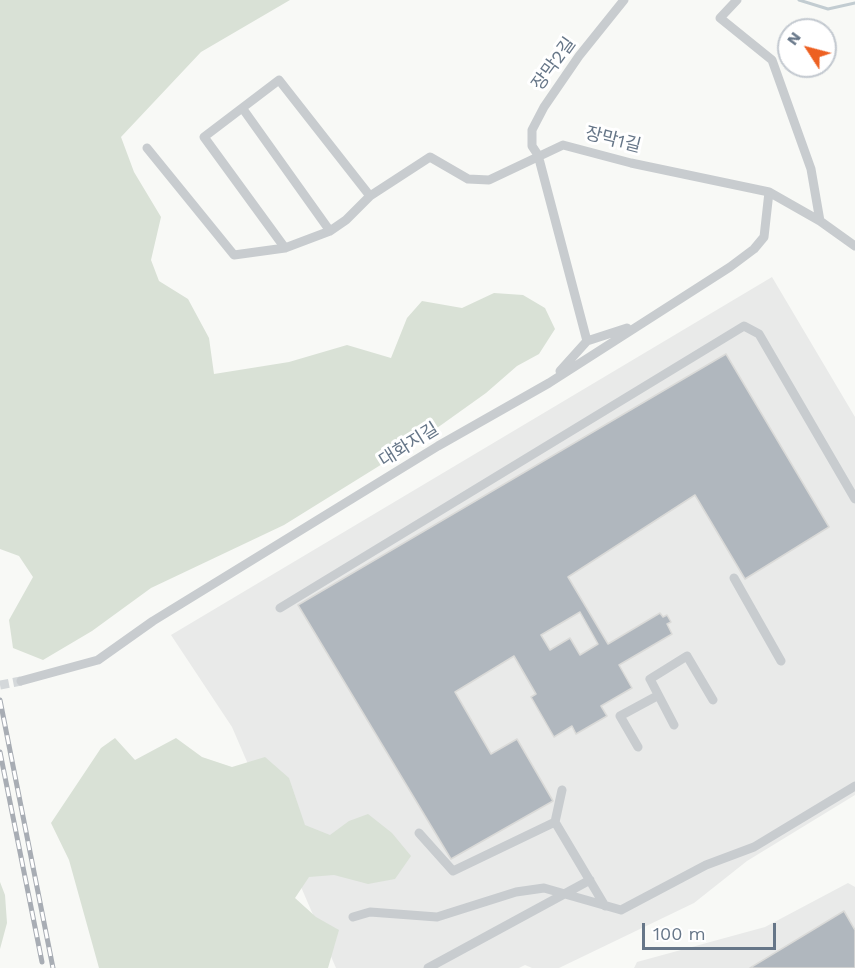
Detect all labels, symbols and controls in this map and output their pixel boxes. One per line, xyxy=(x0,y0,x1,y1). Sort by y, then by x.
north arrow xyxy=(777,18,837,78)
text: N xyxy=(782,28,805,49)
street label: 장막2길 xyxy=(528,33,580,95)
street label: 장막1길 xyxy=(583,123,643,157)
street label: 대화지길 xyxy=(375,418,443,472)
scale bar xyxy=(645,911,778,949)
text: 100 m xyxy=(653,923,706,944)

